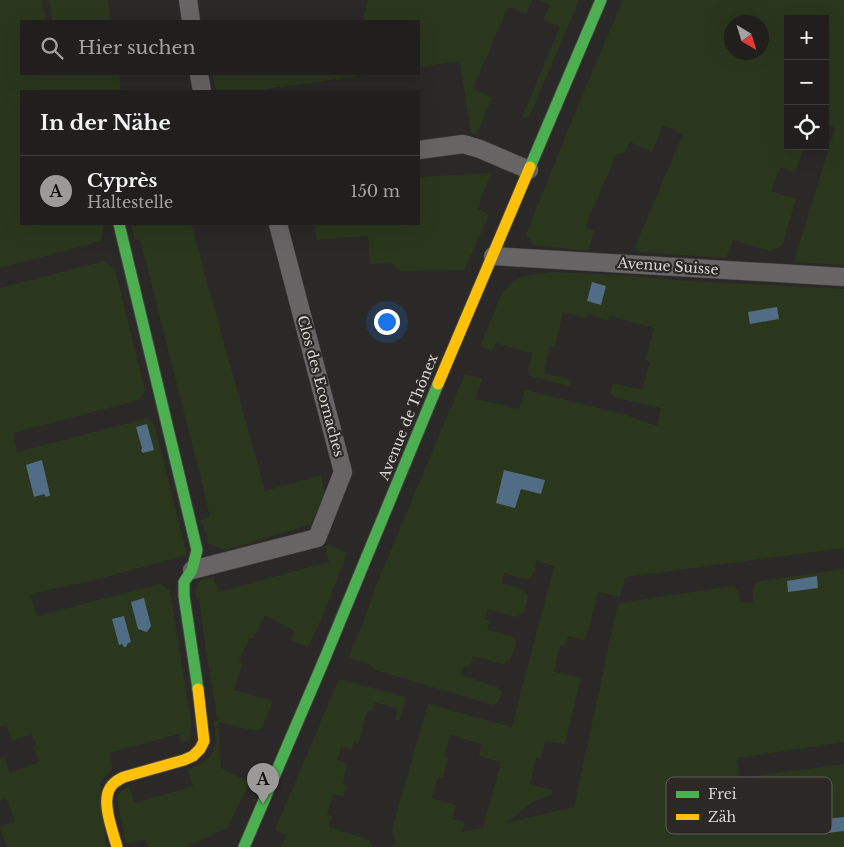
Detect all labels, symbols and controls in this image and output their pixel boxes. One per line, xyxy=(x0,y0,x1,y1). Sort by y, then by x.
north arrow xyxy=(724,15,769,60)
map controls xyxy=(784,15,829,150)
button: + xyxy=(784,15,829,60)
search box xyxy=(20,20,420,75)
icon: search xyxy=(38,34,66,62)
text: Hier suchen xyxy=(78,36,196,59)
button: − xyxy=(784,60,829,105)
button: locate xyxy=(784,105,829,150)
text: In der Nähe xyxy=(40,110,171,136)
text: Cyprès xyxy=(87,169,157,192)
text: A xyxy=(50,181,62,201)
text: 150 m xyxy=(351,181,400,201)
text: Haltestelle xyxy=(87,192,173,212)
street label: Avenue Suisse xyxy=(616,253,719,279)
your location xyxy=(374,309,400,335)
street label: Clos des Ecornaches xyxy=(293,313,349,459)
street label: Avenue de Thônex xyxy=(374,351,442,484)
pin: A xyxy=(247,763,279,804)
legend xyxy=(666,777,832,834)
text: Frei xyxy=(708,785,737,803)
text: Zäh xyxy=(708,808,737,826)

